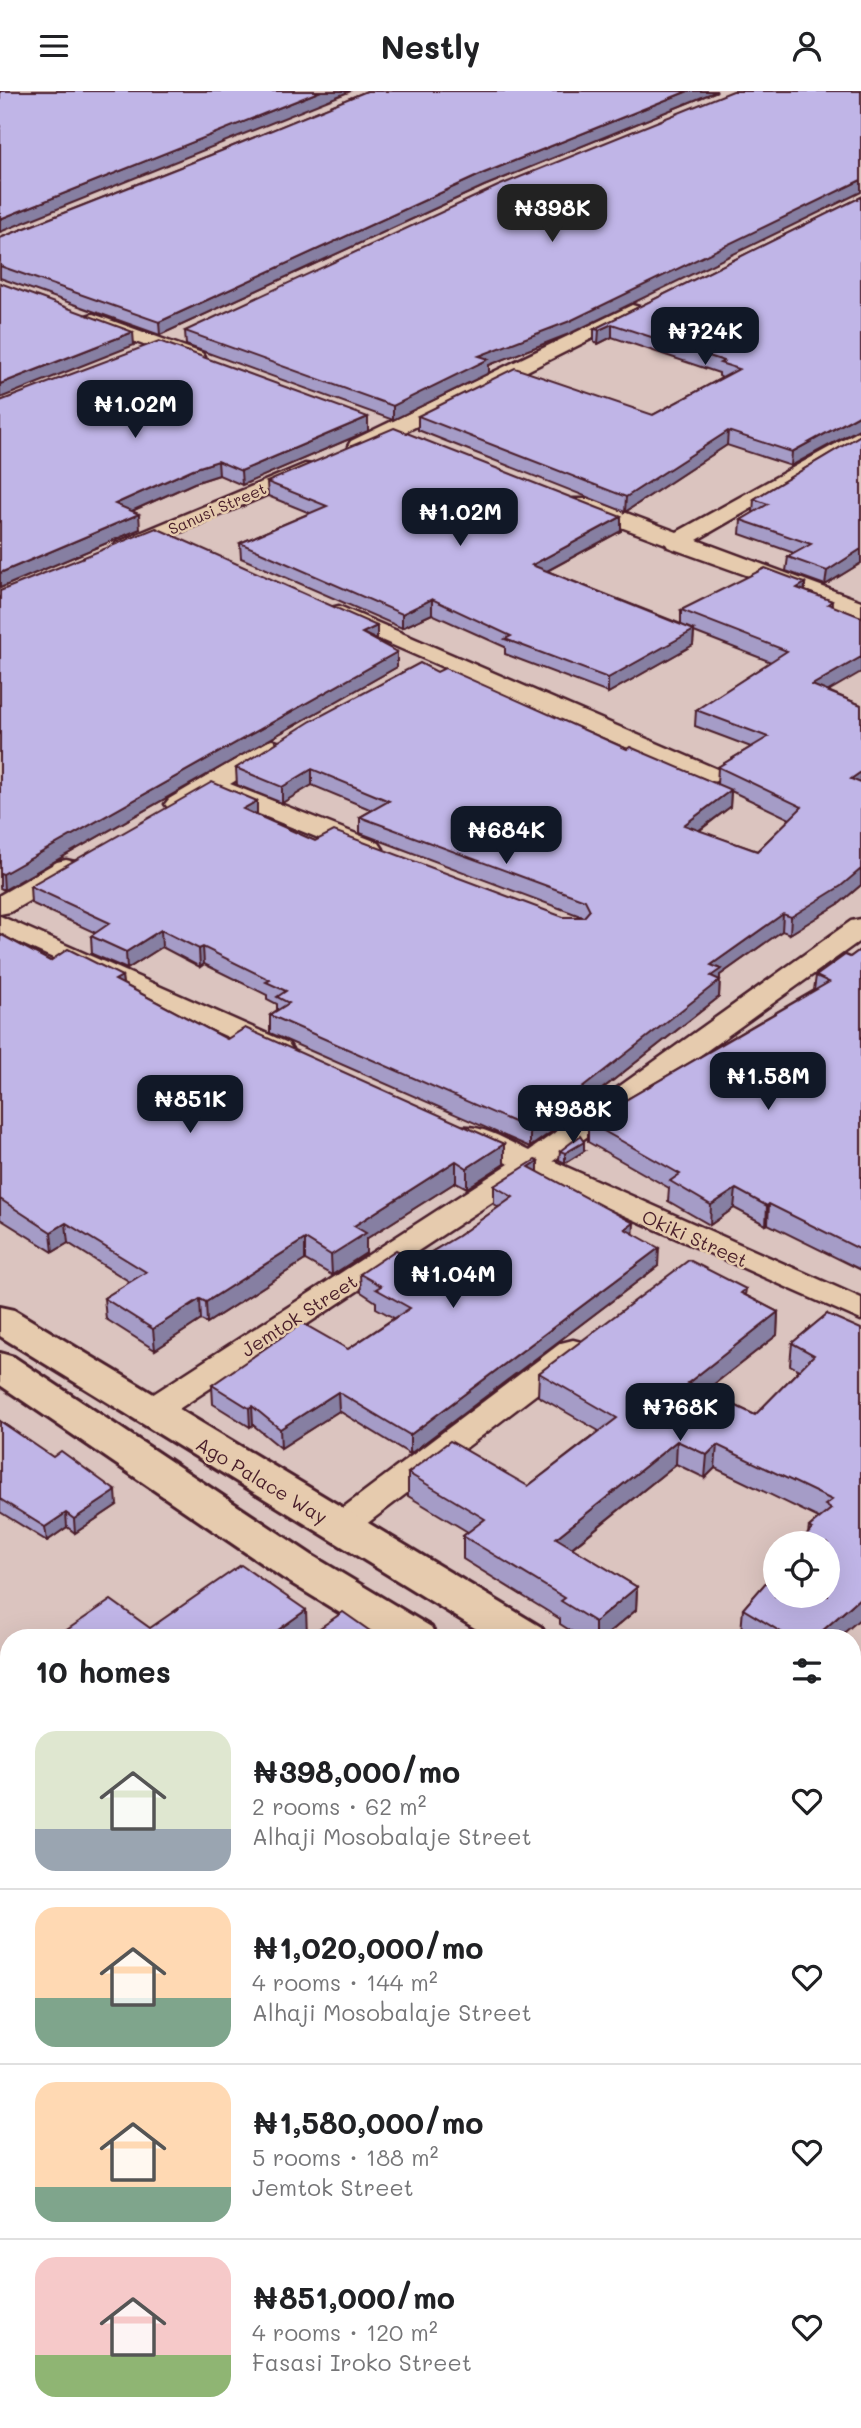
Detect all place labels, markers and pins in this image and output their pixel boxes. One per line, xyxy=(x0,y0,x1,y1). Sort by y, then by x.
pin: ₦398K xyxy=(503,185,601,244)
pin: ₦724K xyxy=(656,307,754,367)
pin: ₦1.02M xyxy=(78,381,192,440)
pin: ₦1.02M xyxy=(403,489,517,548)
pin: ₦684K xyxy=(457,807,555,866)
pin: ₦1.58M xyxy=(711,1053,825,1112)
pin: ₦851K xyxy=(141,1075,239,1135)
pin: ₦988K xyxy=(524,1086,622,1145)
pin: ₦1.04M xyxy=(396,1251,510,1310)
pin: ₦768K xyxy=(631,1383,729,1443)

